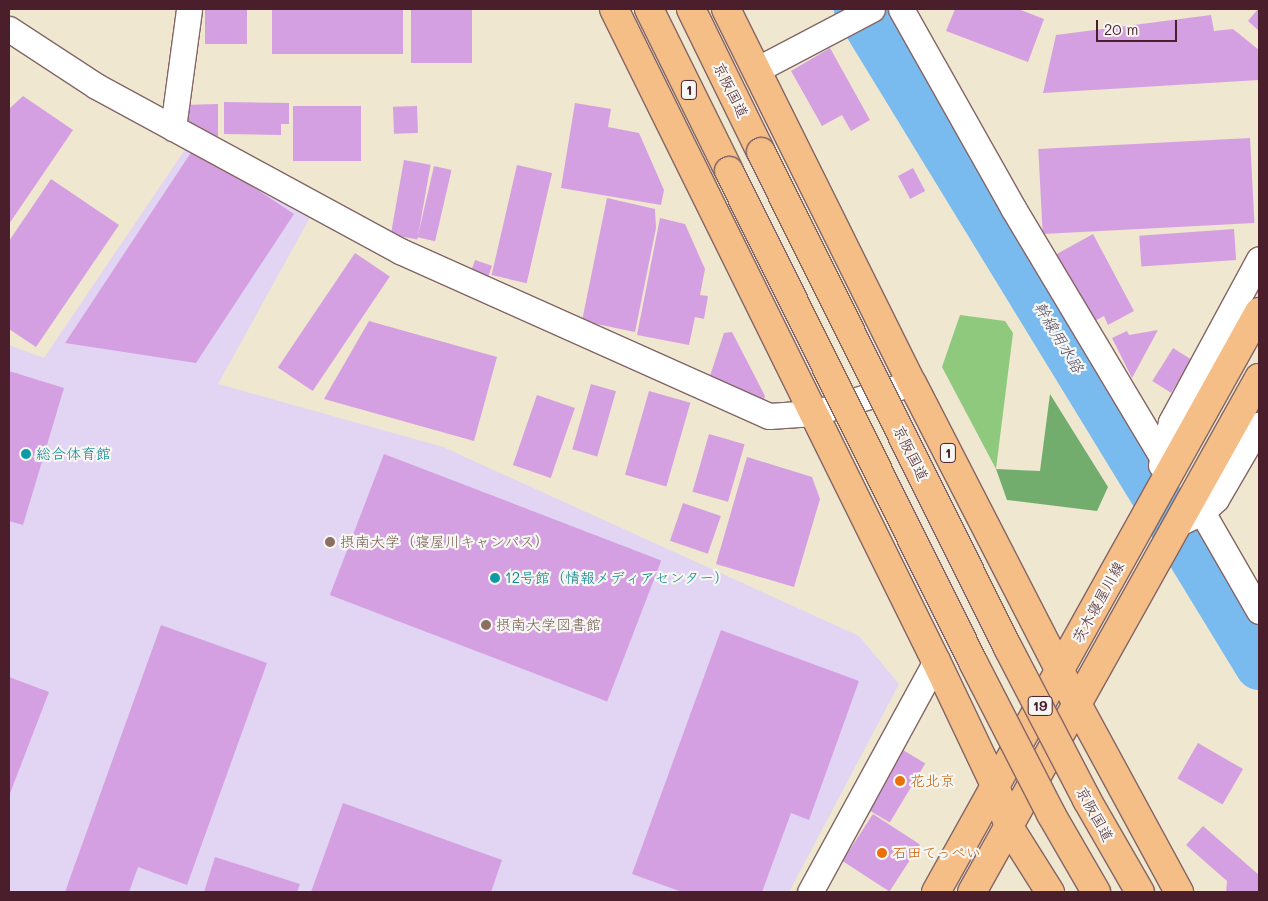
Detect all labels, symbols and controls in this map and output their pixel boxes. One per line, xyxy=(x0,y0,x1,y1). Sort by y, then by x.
scale bar xyxy=(1098,10,1179,42)
text: 20 m xyxy=(1104,19,1138,39)
street label: 京阪国道 xyxy=(710,59,752,121)
road number: 1 xyxy=(680,78,698,102)
water label: 幹線用水路 xyxy=(1030,298,1088,376)
street label: 京阪国道 xyxy=(890,422,932,484)
road number: 1 xyxy=(939,442,957,464)
place label: 総合体育館 xyxy=(36,445,111,463)
marker: 総合体育館 xyxy=(20,448,32,460)
place label: 摂南大学（寝屋川キャンパス） xyxy=(340,533,550,551)
marker: 摂南大学（寝屋川キャンパス） xyxy=(324,536,336,548)
street label: 茨木寝屋川線 xyxy=(1068,558,1128,646)
place label: 12号館（情報メディアセンター） xyxy=(505,569,730,587)
marker: 12号館（情報メディアセンター） xyxy=(489,572,501,584)
place label: 摂南大学図書館 xyxy=(496,616,601,634)
marker: 摂南大学図書館 xyxy=(480,619,492,631)
road number: 19 xyxy=(1028,694,1052,718)
place label: 花北京 xyxy=(910,772,955,790)
marker: 花北京 xyxy=(894,775,906,787)
street label: 京阪国道 xyxy=(1073,783,1117,845)
place label: 石田てっぺい xyxy=(892,844,982,862)
marker: 石田てっぺい xyxy=(876,847,888,859)

